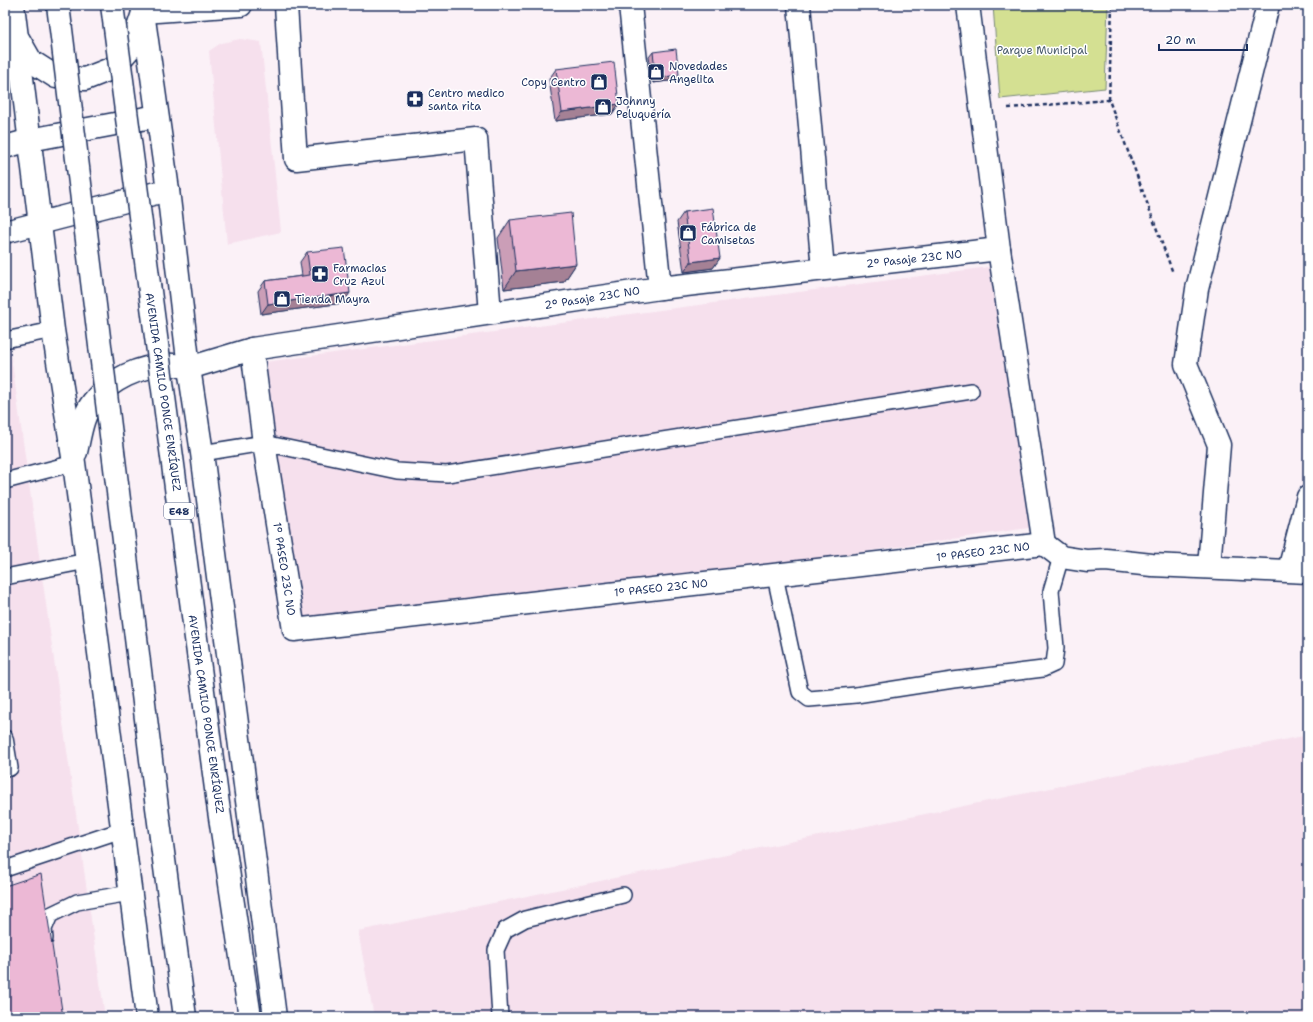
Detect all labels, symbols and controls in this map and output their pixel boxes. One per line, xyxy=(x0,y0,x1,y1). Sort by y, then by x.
scale bar xyxy=(1159,26,1247,52)
text: 20 m xyxy=(1165,32,1196,48)
park label: Parque Municipal xyxy=(997,43,1088,58)
place label: Novedades Angelita xyxy=(669,59,728,87)
shop icon: Novedades Angelita xyxy=(646,62,666,82)
shop icon: Copy Centro xyxy=(589,72,609,92)
place label: Copy Centro xyxy=(521,75,586,90)
place label: Centro medico santa rita xyxy=(428,86,505,114)
pharmacy icon: Centro medico santa rita xyxy=(405,89,425,109)
place label: Johnny Peluquería xyxy=(616,94,671,122)
shop icon: Johnny Peluquería xyxy=(593,97,613,117)
place label: Fábrica de Camisetas xyxy=(701,220,757,248)
shop icon: Fábrica de Camisetas xyxy=(678,223,698,243)
street label: 2º Pasaje 23C NO xyxy=(865,246,963,272)
place label: Farmacias Cruz Azul xyxy=(333,261,387,289)
pharmacy icon: Farmacias Cruz Azul xyxy=(310,264,330,284)
street label: 2º Pasaje 23C NO xyxy=(543,283,641,313)
shop icon: Tienda Mayra xyxy=(272,289,292,309)
street label: AVENIDA CAMILO PONCE ENRÍQUEZ xyxy=(142,292,185,493)
place label: Tienda Mayra xyxy=(295,292,370,307)
road number: E48 xyxy=(164,503,194,519)
street label: 1° PASEO 23C NO xyxy=(269,521,299,617)
street label: 1° PASEO 23C NO xyxy=(935,539,1031,565)
street label: 1° PASEO 23C NO xyxy=(613,576,709,600)
street label: AVENIDA CAMILO PONCE ENRÍQUEZ xyxy=(185,614,228,815)

